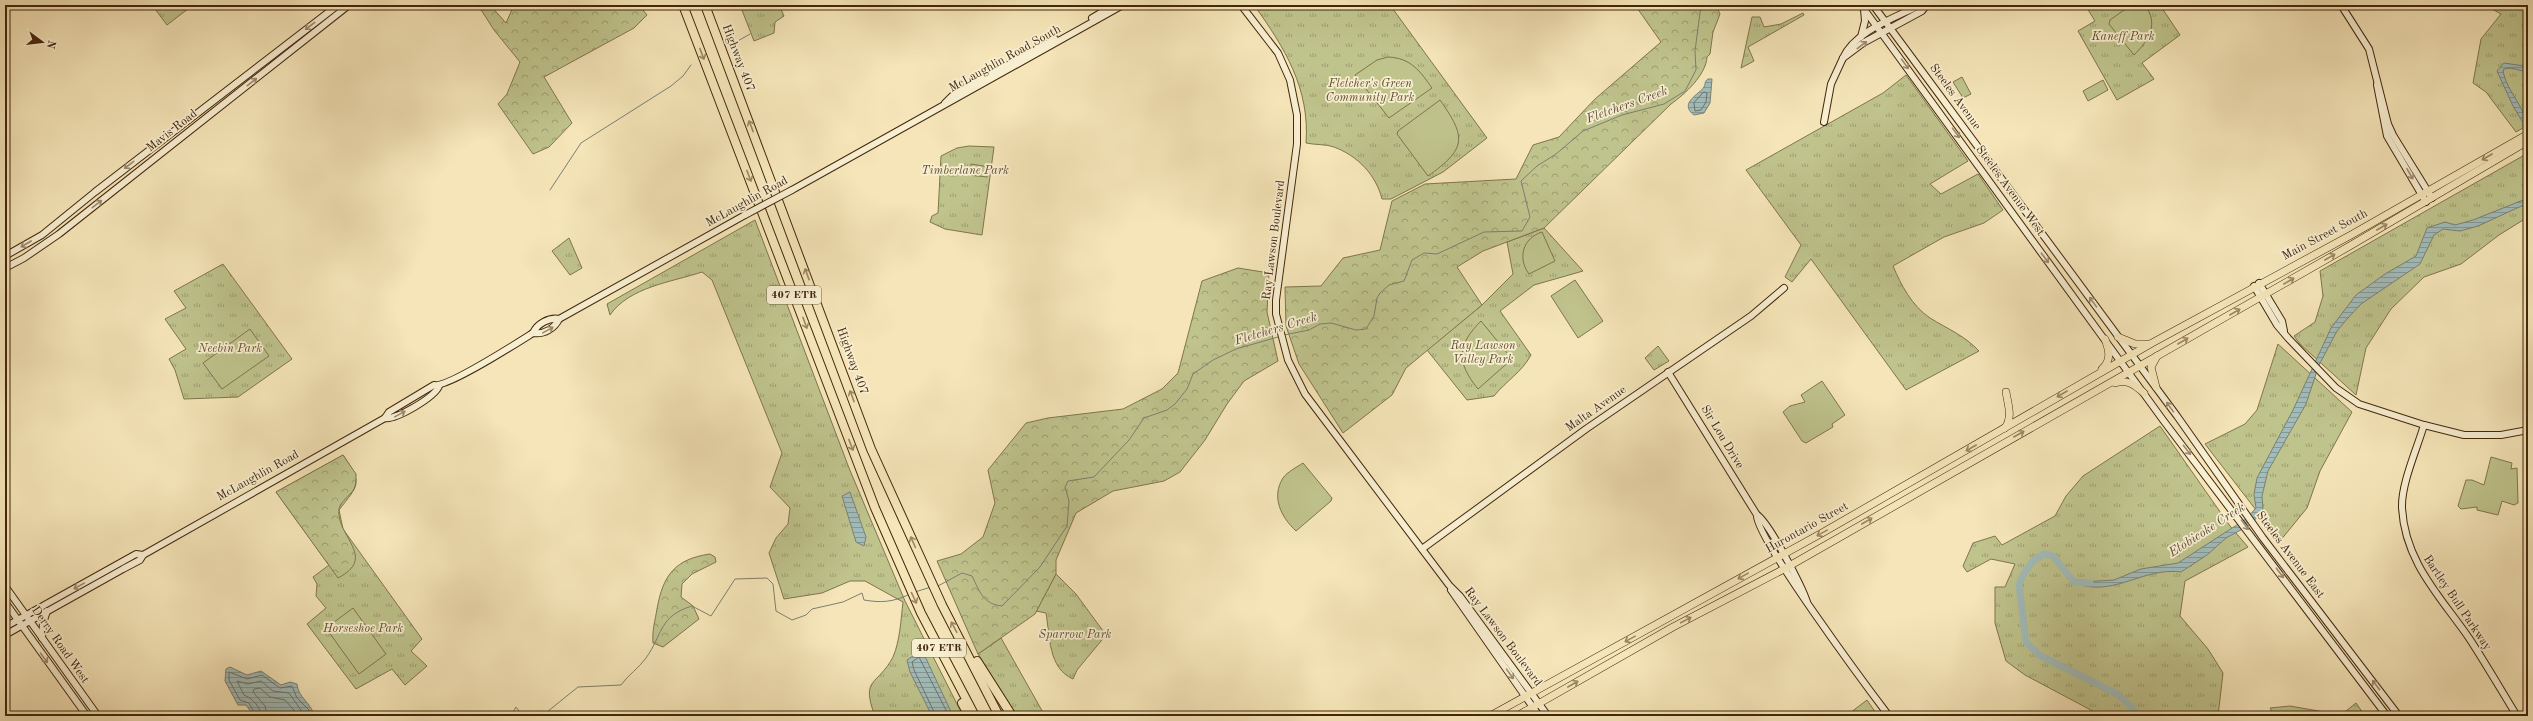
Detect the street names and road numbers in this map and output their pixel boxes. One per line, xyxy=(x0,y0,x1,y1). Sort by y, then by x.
street label: Highway 407 xyxy=(720,23,756,93)
street label: McLaughlin Road South xyxy=(947,23,1063,95)
street label: Steeles Avenue xyxy=(1927,62,1983,133)
street label: Mavis Road xyxy=(144,108,200,154)
street label: Steeles Avenue West xyxy=(1973,144,2047,238)
street label: McLaughlin Road xyxy=(704,175,790,229)
street label: Ray Lawson Boulevard xyxy=(1261,179,1287,301)
street label: Main Street South xyxy=(2280,207,2370,263)
road number: 407 ETR xyxy=(767,286,821,304)
street label: Highway 407 xyxy=(834,326,870,396)
street label: Malta Avenue xyxy=(1564,383,1629,434)
street label: Sir Lou Drive xyxy=(1698,403,1746,471)
street label: McLaughlin Road xyxy=(215,449,301,503)
street label: Hurontario Street xyxy=(1764,500,1850,556)
street label: Steeles Avenue East xyxy=(2254,509,2326,601)
street label: Bartley Bull Parkway xyxy=(2421,553,2494,653)
street label: Ray Lawson Boulevard xyxy=(1462,585,1544,689)
street label: Derry Road West xyxy=(29,604,91,686)
road number: 407 ETR xyxy=(912,639,966,657)

